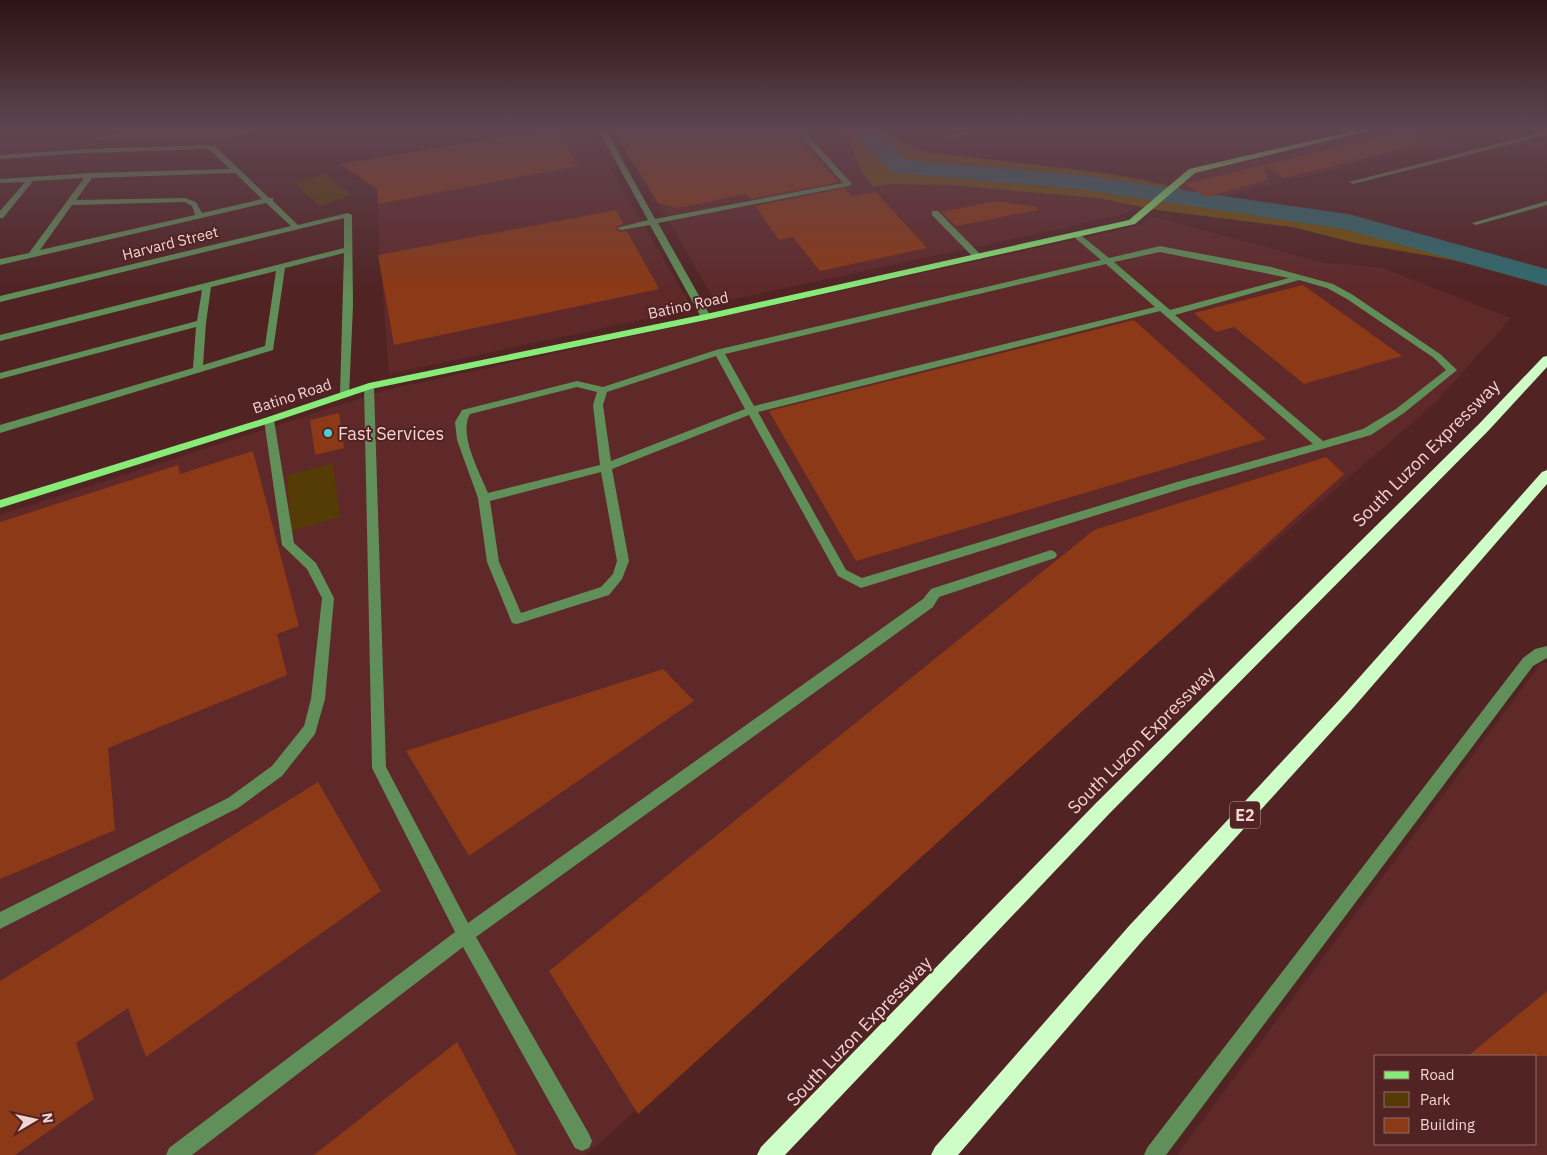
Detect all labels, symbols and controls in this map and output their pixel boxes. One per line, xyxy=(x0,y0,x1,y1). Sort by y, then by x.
street label: Harvard Street xyxy=(120,222,220,264)
street label: Batino Road xyxy=(646,287,730,323)
street label: Batino Road xyxy=(250,374,334,418)
street label: South Luzon Expressway xyxy=(1347,374,1505,532)
place label: Fast Services xyxy=(338,422,444,445)
marker: Fast Services xyxy=(322,427,334,439)
street label: South Luzon Expressway xyxy=(1062,661,1220,819)
road number: E2 xyxy=(1230,802,1260,828)
street label: South Luzon Expressway xyxy=(782,951,936,1111)
legend xyxy=(1374,1055,1537,1145)
text: Road xyxy=(1420,1065,1455,1084)
text: Park xyxy=(1420,1090,1450,1109)
north arrow xyxy=(10,1095,60,1145)
text: N xyxy=(38,1112,58,1124)
text: Building xyxy=(1420,1115,1475,1134)

